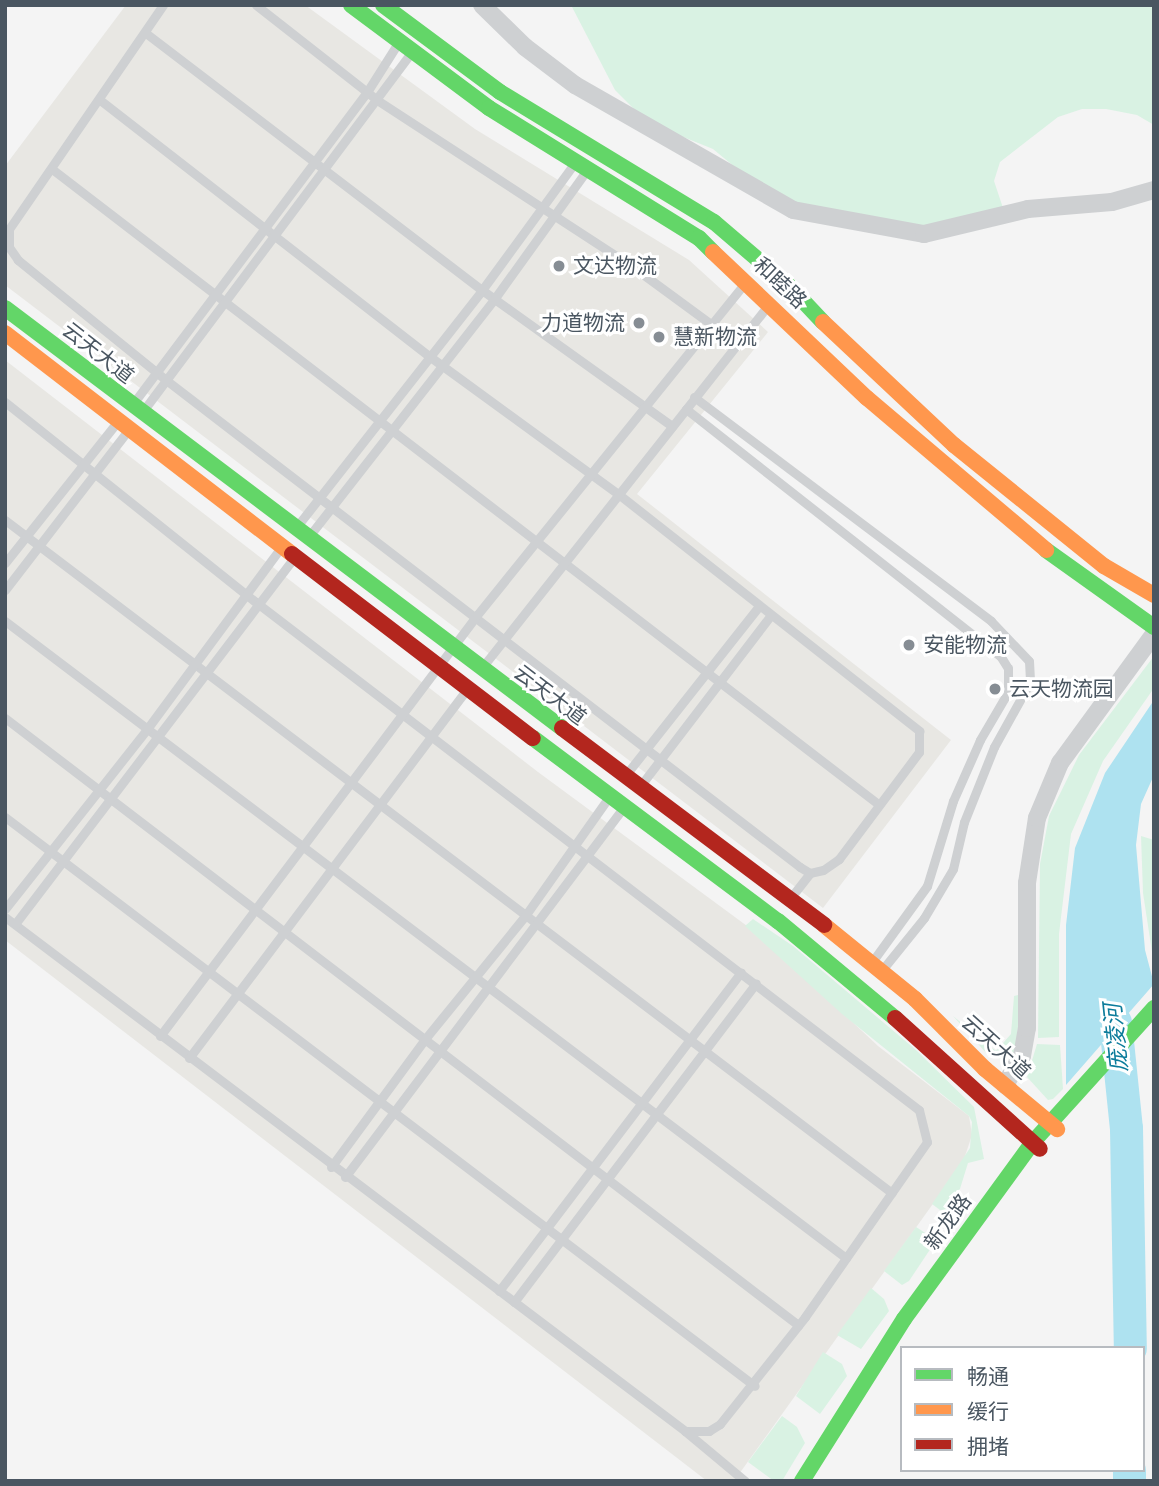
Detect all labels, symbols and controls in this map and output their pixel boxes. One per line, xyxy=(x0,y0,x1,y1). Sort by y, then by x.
street label: 和睦路 xyxy=(748,252,812,314)
place label: 文达物流 xyxy=(573,253,657,279)
marker: 文达物流 xyxy=(551,258,567,274)
place label: 力道物流 xyxy=(541,310,625,336)
marker: 力道物流 xyxy=(631,315,647,331)
street label: 云天大道 xyxy=(57,317,139,389)
place label: 慧新物流 xyxy=(673,324,757,350)
marker: 慧新物流 xyxy=(651,329,667,345)
place label: 安能物流 xyxy=(923,632,1007,658)
marker: 安能物流 xyxy=(901,637,917,653)
street label: 云天大道 xyxy=(509,660,591,730)
place label: 云天物流园 xyxy=(1009,676,1114,702)
marker: 云天物流园 xyxy=(987,681,1003,697)
water label: 庞凌河 xyxy=(1100,1002,1134,1074)
street label: 云天大道 xyxy=(956,1010,1036,1084)
street label: 新龙路 xyxy=(919,1189,977,1255)
legend xyxy=(900,1346,1145,1472)
text: 畅通 xyxy=(967,1365,1009,1389)
text: 缓行 xyxy=(967,1400,1009,1424)
text: 拥堵 xyxy=(967,1435,1009,1459)

